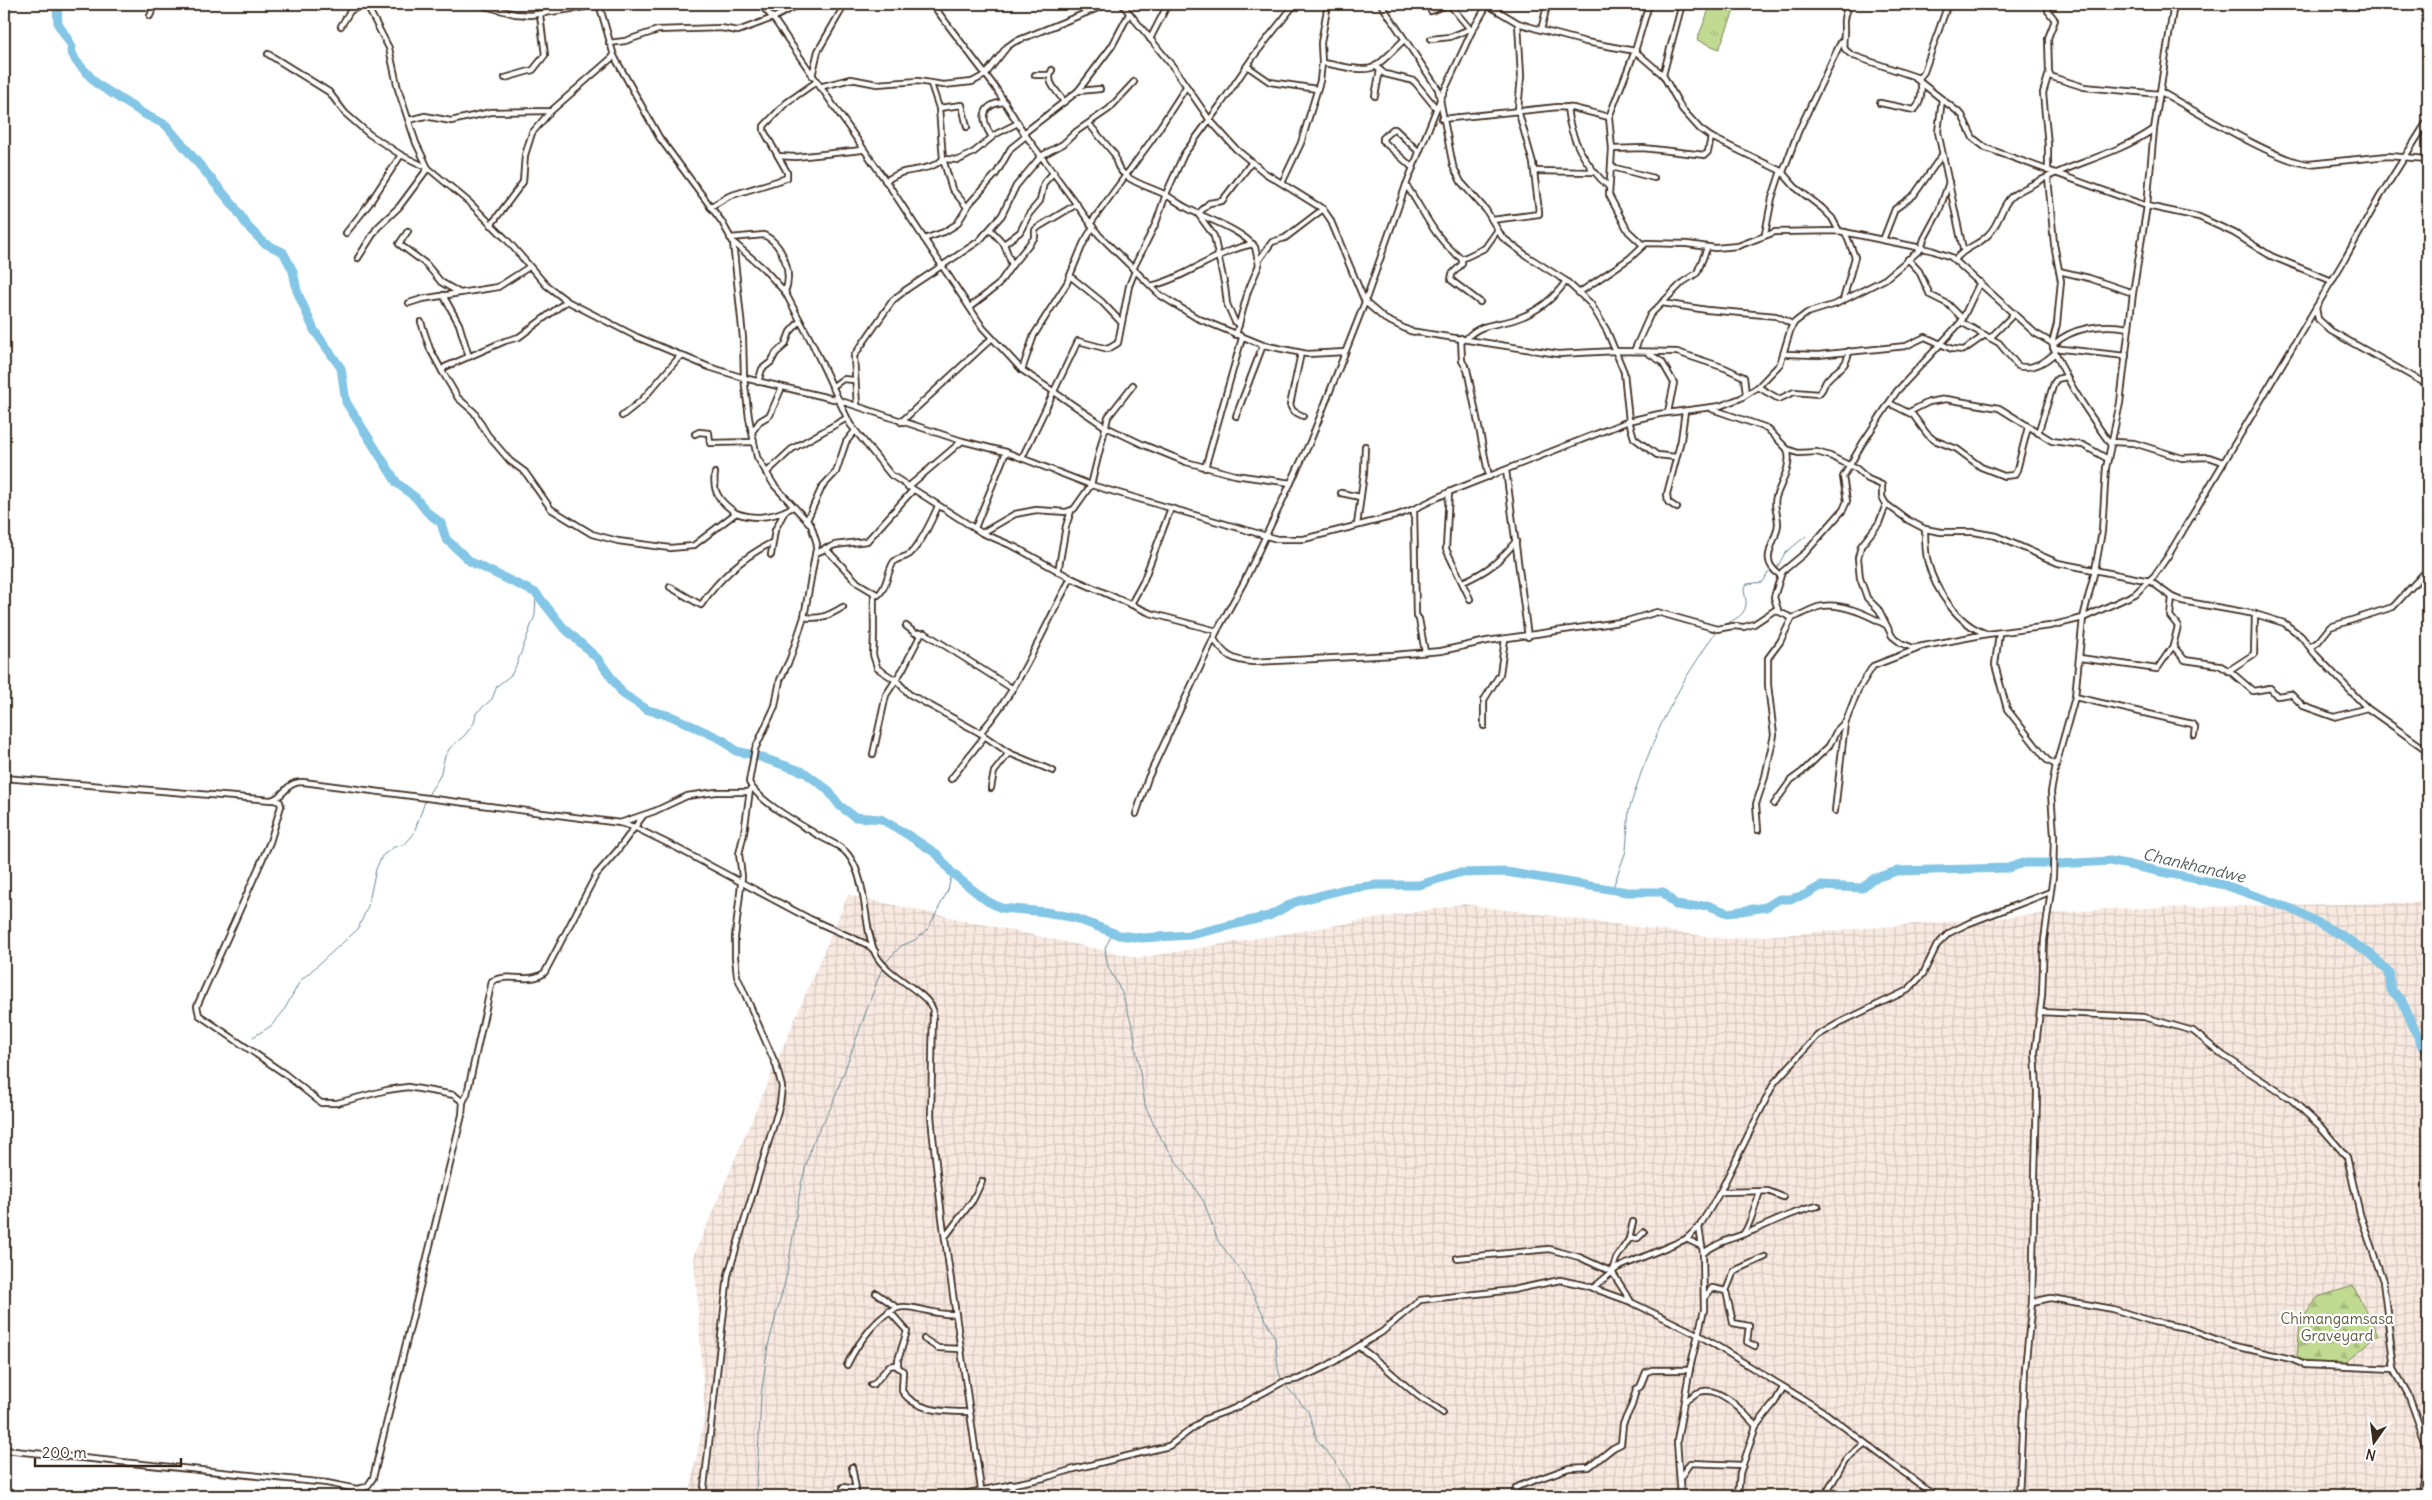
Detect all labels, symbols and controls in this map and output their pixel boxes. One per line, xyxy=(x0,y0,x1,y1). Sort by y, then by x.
water label: Chankhandwe xyxy=(2141,843,2249,887)
park label: Chimangamsasa Graveyard xyxy=(2280,1309,2394,1345)
north arrow xyxy=(2350,1418,2400,1468)
scale bar xyxy=(35,1435,181,1467)
text: 200 m xyxy=(42,1443,87,1462)
text: N xyxy=(2364,1445,2378,1465)

